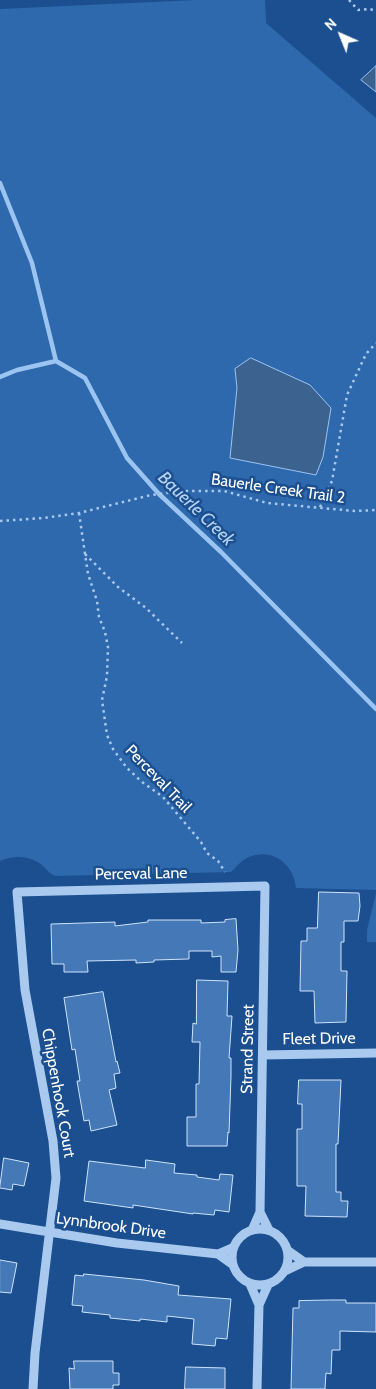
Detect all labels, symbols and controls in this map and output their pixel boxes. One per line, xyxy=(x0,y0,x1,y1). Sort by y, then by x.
north arrow xyxy=(316,10,366,60)
text: N xyxy=(321,14,340,34)
water label: Bauerle Creek xyxy=(153,467,239,551)
street label: Bauerle Creek Trail 2 xyxy=(210,470,346,508)
street label: Perceval Trail xyxy=(121,741,195,817)
street label: Perceval Lane xyxy=(94,864,188,884)
street label: Strand Street xyxy=(238,1004,258,1094)
street label: Chippenhook Court xyxy=(37,1027,79,1159)
street label: Fleet Drive xyxy=(282,1029,356,1049)
street label: Lynnbrook Drive xyxy=(55,1209,167,1243)

